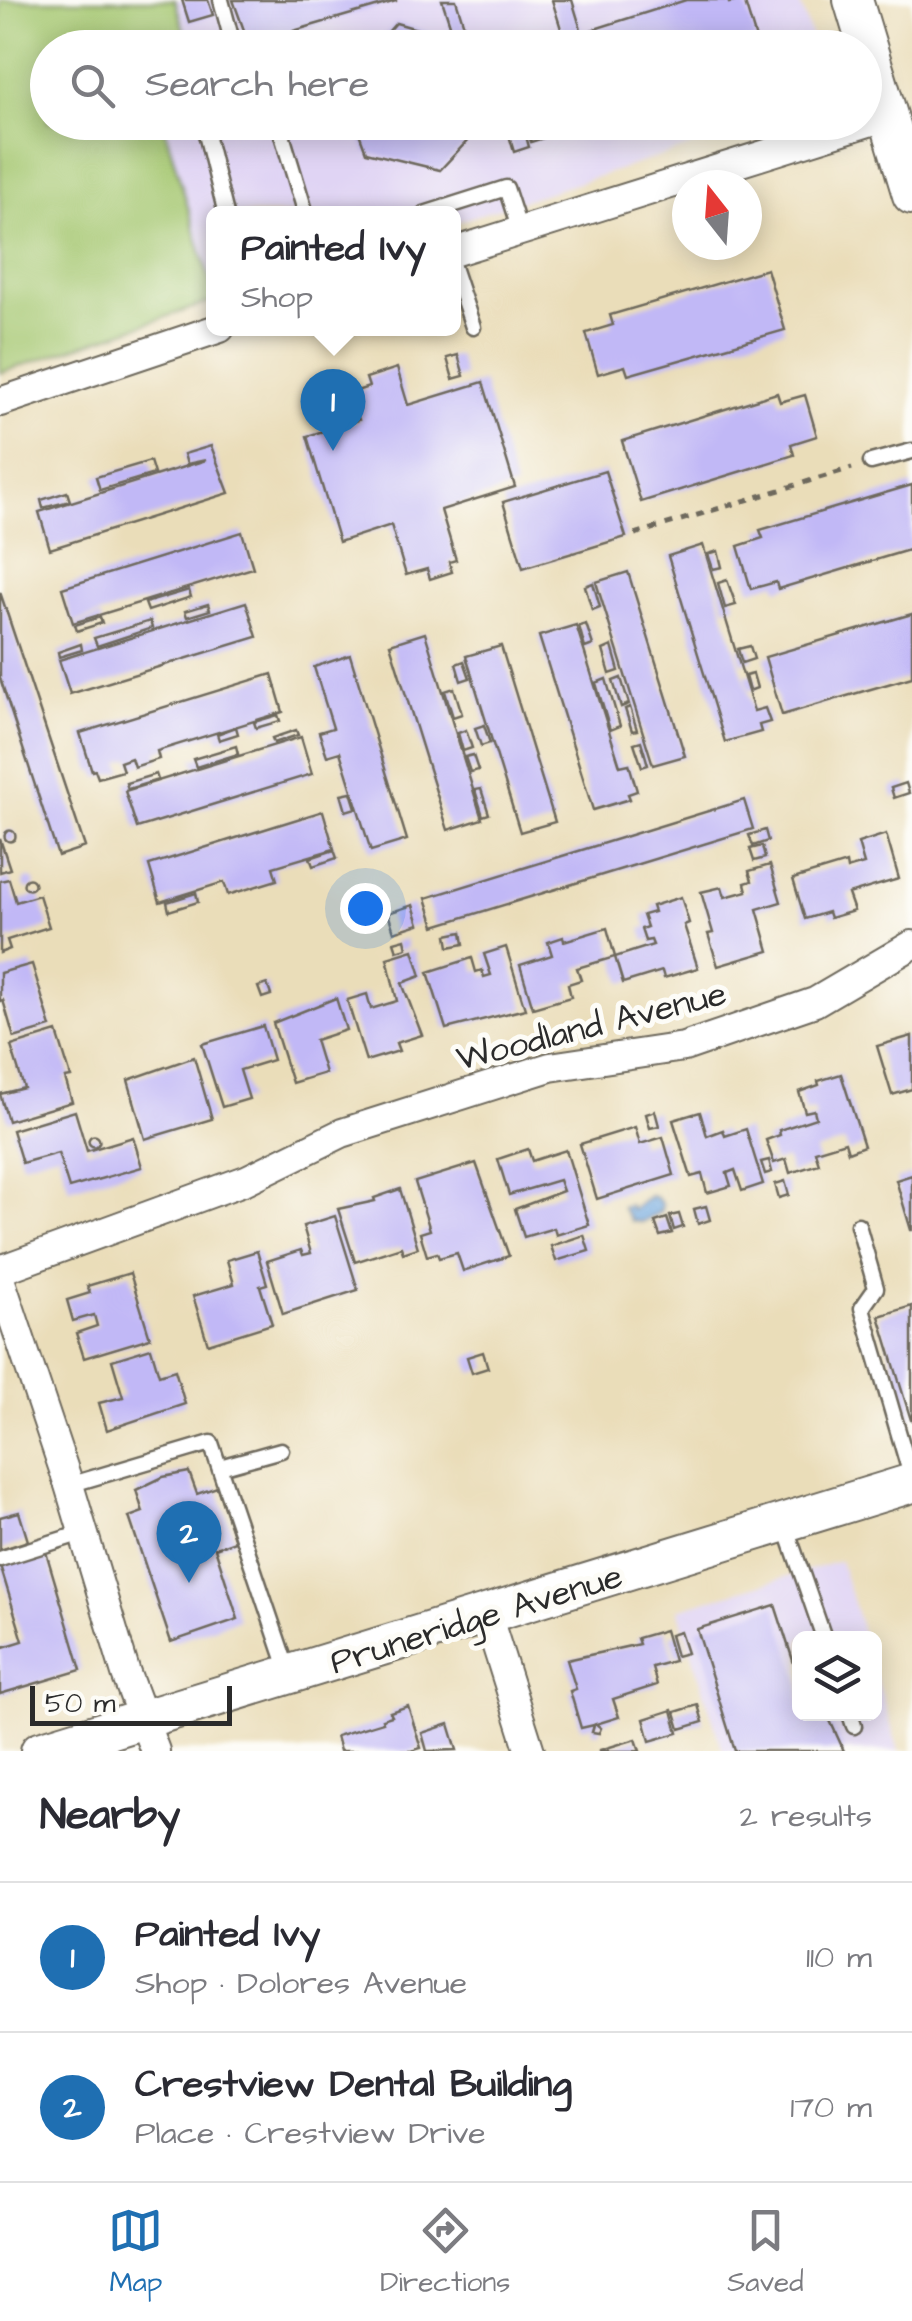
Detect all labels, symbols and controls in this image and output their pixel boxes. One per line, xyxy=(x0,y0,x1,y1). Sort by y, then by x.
search box xyxy=(30,30,882,140)
icon: search xyxy=(65,58,120,113)
text: Search here xyxy=(145,59,369,111)
north arrow xyxy=(672,170,762,260)
popup xyxy=(206,206,461,336)
text: Painted Ivy xyxy=(241,223,426,275)
text: Shop xyxy=(241,275,313,320)
pin: 1 xyxy=(300,368,366,451)
your location xyxy=(340,883,391,934)
street label: Woodland Avenue xyxy=(451,969,732,1084)
pin: 2 xyxy=(156,1500,222,1583)
street label: Pruneridge Avenue xyxy=(324,1552,629,1689)
map controls xyxy=(792,1631,882,1721)
button: layers xyxy=(792,1631,882,1721)
scale bar xyxy=(30,1681,232,1726)
text: 50 m xyxy=(45,1684,116,1723)
text: Nearby xyxy=(40,1787,180,1845)
text: 2 results xyxy=(740,1794,872,1839)
text: Painted Ivy xyxy=(135,1909,320,1961)
text: 1 xyxy=(70,1935,75,1980)
text: 110 m xyxy=(806,1935,872,1980)
text: Shop · Dolores Avenue xyxy=(135,1961,467,2006)
text: Crestview Dental Building xyxy=(135,2059,572,2111)
text: 2 xyxy=(63,2085,82,2130)
text: 170 m xyxy=(790,2085,872,2130)
text: Place · Crestview Drive xyxy=(135,2111,486,2156)
tab: Map xyxy=(108,2203,163,2302)
tab: Directions xyxy=(380,2203,510,2302)
tab: Saved xyxy=(727,2203,804,2302)

